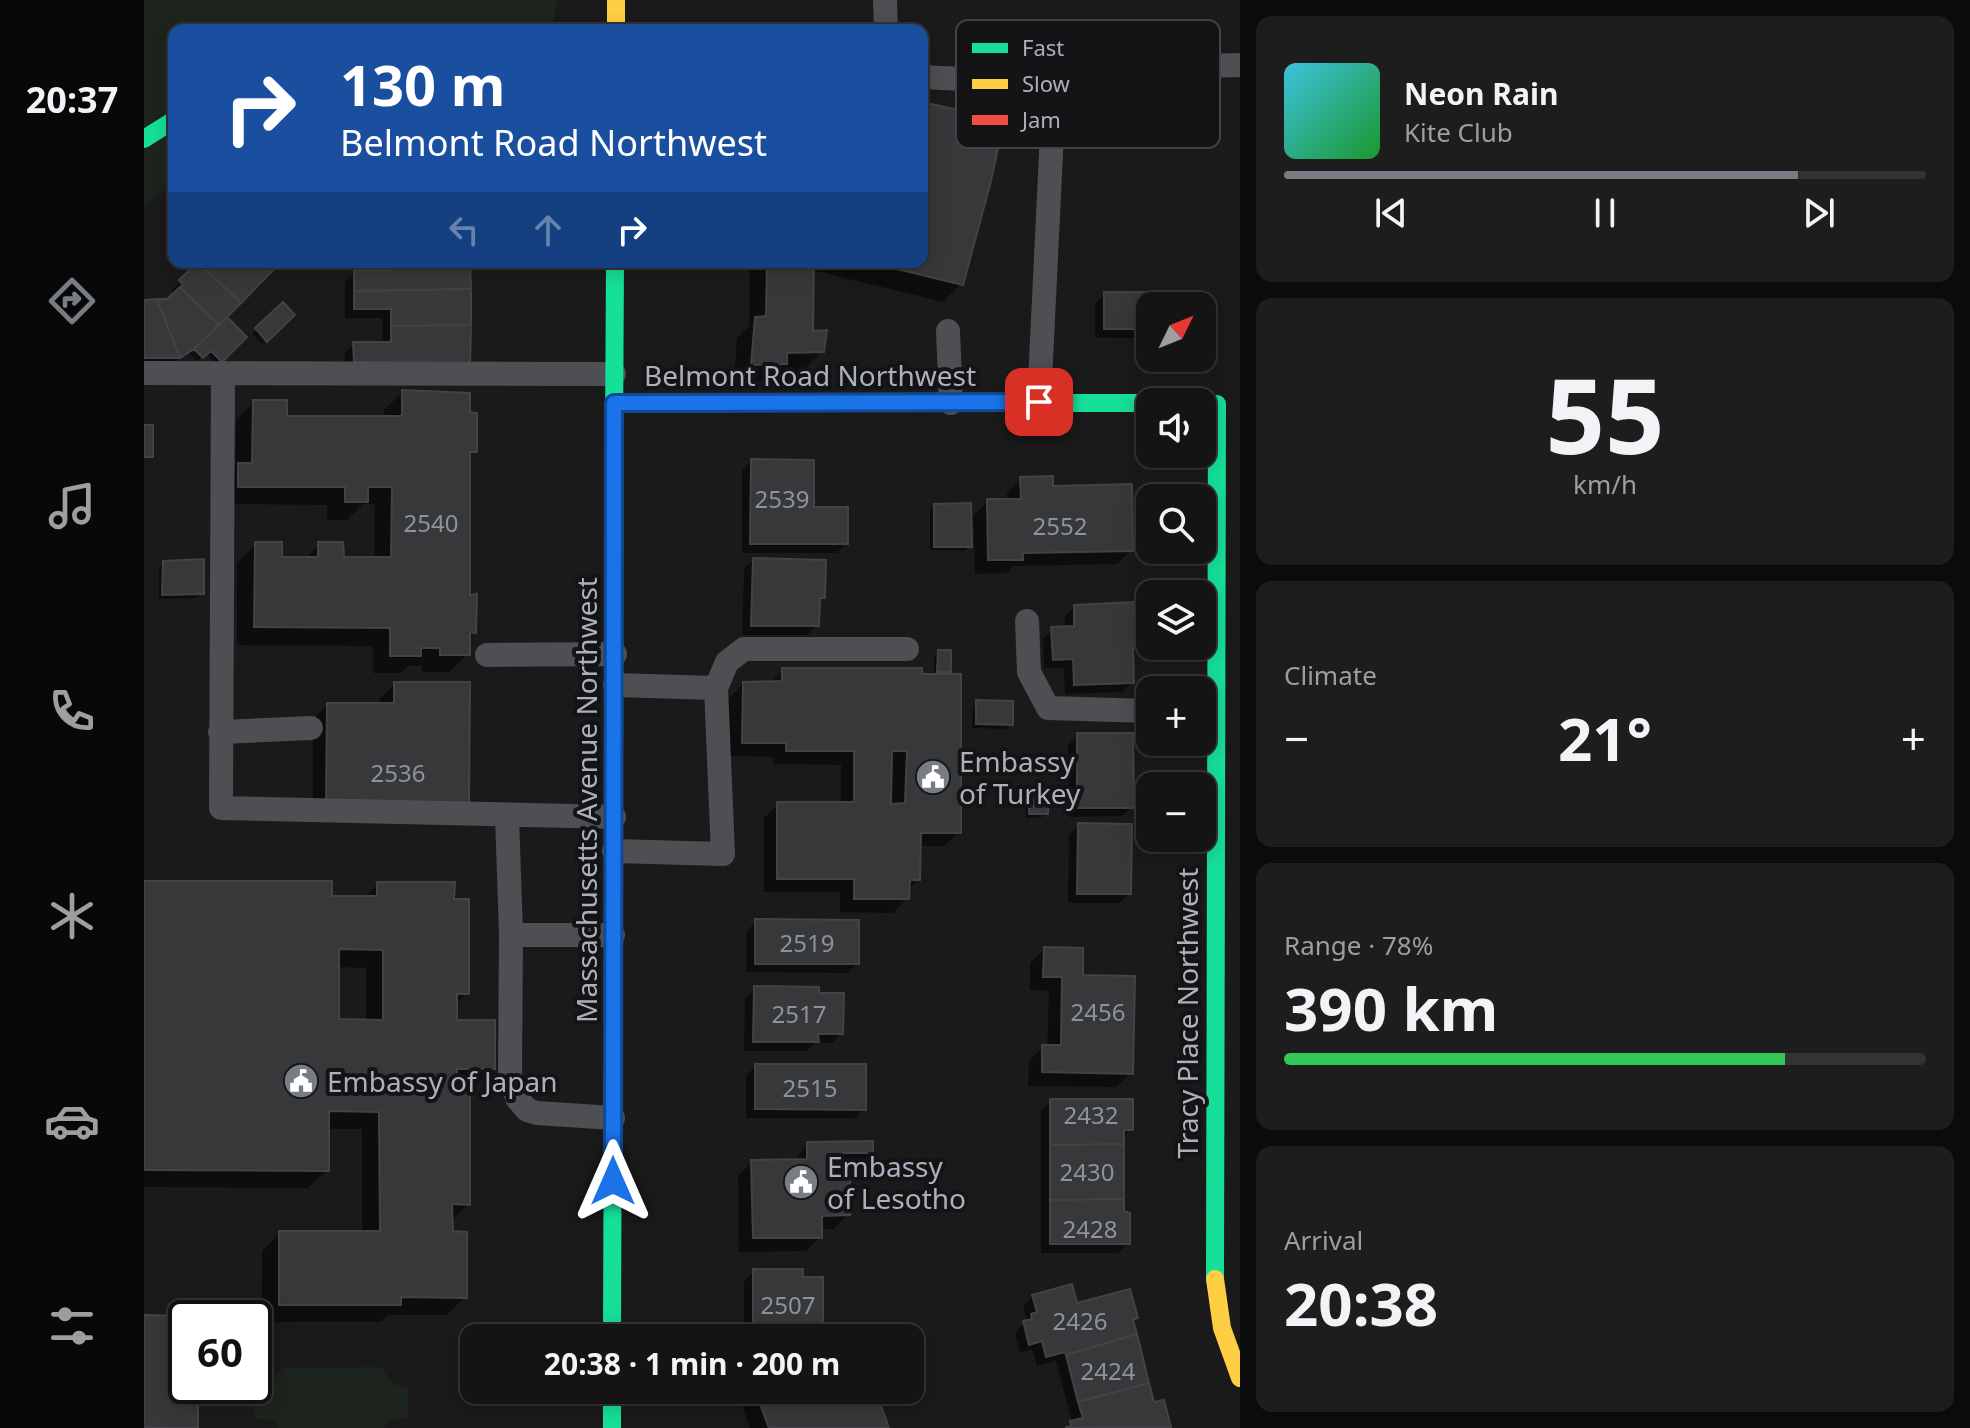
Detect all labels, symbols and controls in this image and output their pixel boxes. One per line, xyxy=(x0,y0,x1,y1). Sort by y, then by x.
legend xyxy=(956,20,1220,148)
text: Fast xyxy=(1022,32,1064,62)
text: 130 m xyxy=(340,46,505,122)
icon: right xyxy=(208,56,312,160)
text: Slow xyxy=(1022,68,1071,98)
text: Neon Rain xyxy=(1404,73,1558,114)
text: 20:37 xyxy=(26,75,118,124)
text: Jam xyxy=(1020,104,1061,134)
text: Kite Club xyxy=(1404,114,1513,150)
text: Belmont Road Northwest xyxy=(340,118,767,167)
icon: previous xyxy=(1369,191,1413,235)
icon: pause xyxy=(1583,191,1627,235)
icon: next xyxy=(1797,191,1841,235)
icon: left xyxy=(442,208,486,252)
icon: ahead xyxy=(526,208,570,252)
icon: right xyxy=(610,208,654,252)
icon: directions xyxy=(44,273,100,329)
north arrow xyxy=(1136,292,1216,372)
map controls xyxy=(1136,292,1216,852)
text: 55 xyxy=(1546,343,1664,484)
street label: Belmont Road Northwest xyxy=(644,356,976,394)
pin xyxy=(1005,368,1073,436)
icon: arrive xyxy=(1017,380,1061,424)
button: sound xyxy=(1136,388,1216,468)
text: km/h xyxy=(1573,466,1637,502)
icon: music xyxy=(44,478,100,534)
house number: 2539 xyxy=(755,482,809,515)
button: search xyxy=(1136,484,1216,564)
house number: 2540 xyxy=(404,506,458,539)
house number: 2552 xyxy=(1033,509,1087,542)
street label: Massachusetts Avenue Northwest xyxy=(567,577,605,1023)
button: layers xyxy=(1136,580,1216,660)
text: Climate xyxy=(1284,657,1377,693)
button: + xyxy=(1136,676,1216,756)
icon: phone xyxy=(44,683,100,739)
text: 21° xyxy=(1558,697,1652,779)
text: − xyxy=(1284,708,1309,768)
text: + xyxy=(1901,708,1926,768)
place label: Embassy of Turkey xyxy=(959,742,1081,812)
house number: 2536 xyxy=(371,756,425,789)
public building icon: Embassy of Turkey xyxy=(914,758,952,796)
button: − xyxy=(1136,772,1216,852)
street label: Tracy Place Northwest xyxy=(1168,868,1206,1158)
icon: climate xyxy=(44,888,100,944)
house number: 2519 xyxy=(780,926,834,959)
text: Range · 78% xyxy=(1284,927,1433,963)
text: 390 km xyxy=(1284,967,1498,1049)
house number: 2456 xyxy=(1071,995,1125,1028)
house number: 2517 xyxy=(772,997,826,1030)
public building icon: Embassy of Japan xyxy=(282,1062,320,1100)
place label: Embassy of Japan xyxy=(327,1062,558,1100)
house number: 2515 xyxy=(783,1071,837,1104)
icon: car xyxy=(44,1093,100,1149)
house number: 2432 xyxy=(1064,1098,1118,1131)
position arrow xyxy=(571,1139,655,1223)
place label: Embassy of Lesotho xyxy=(827,1147,966,1217)
house number: 2430 xyxy=(1060,1155,1114,1188)
public building icon: Embassy of Lesotho xyxy=(782,1163,820,1201)
house number: 2428 xyxy=(1063,1212,1117,1245)
text: Arrival xyxy=(1284,1222,1363,1258)
text: 20:38 xyxy=(1284,1262,1438,1344)
house number: 2507 xyxy=(761,1288,815,1321)
icon: filters xyxy=(44,1298,100,1354)
speed limit sign: 60 xyxy=(168,1300,272,1404)
house number: 2426 xyxy=(1053,1304,1107,1337)
text: 20:38 · 1 min · 200 m xyxy=(544,1343,840,1384)
house number: 2424 xyxy=(1081,1354,1136,1387)

